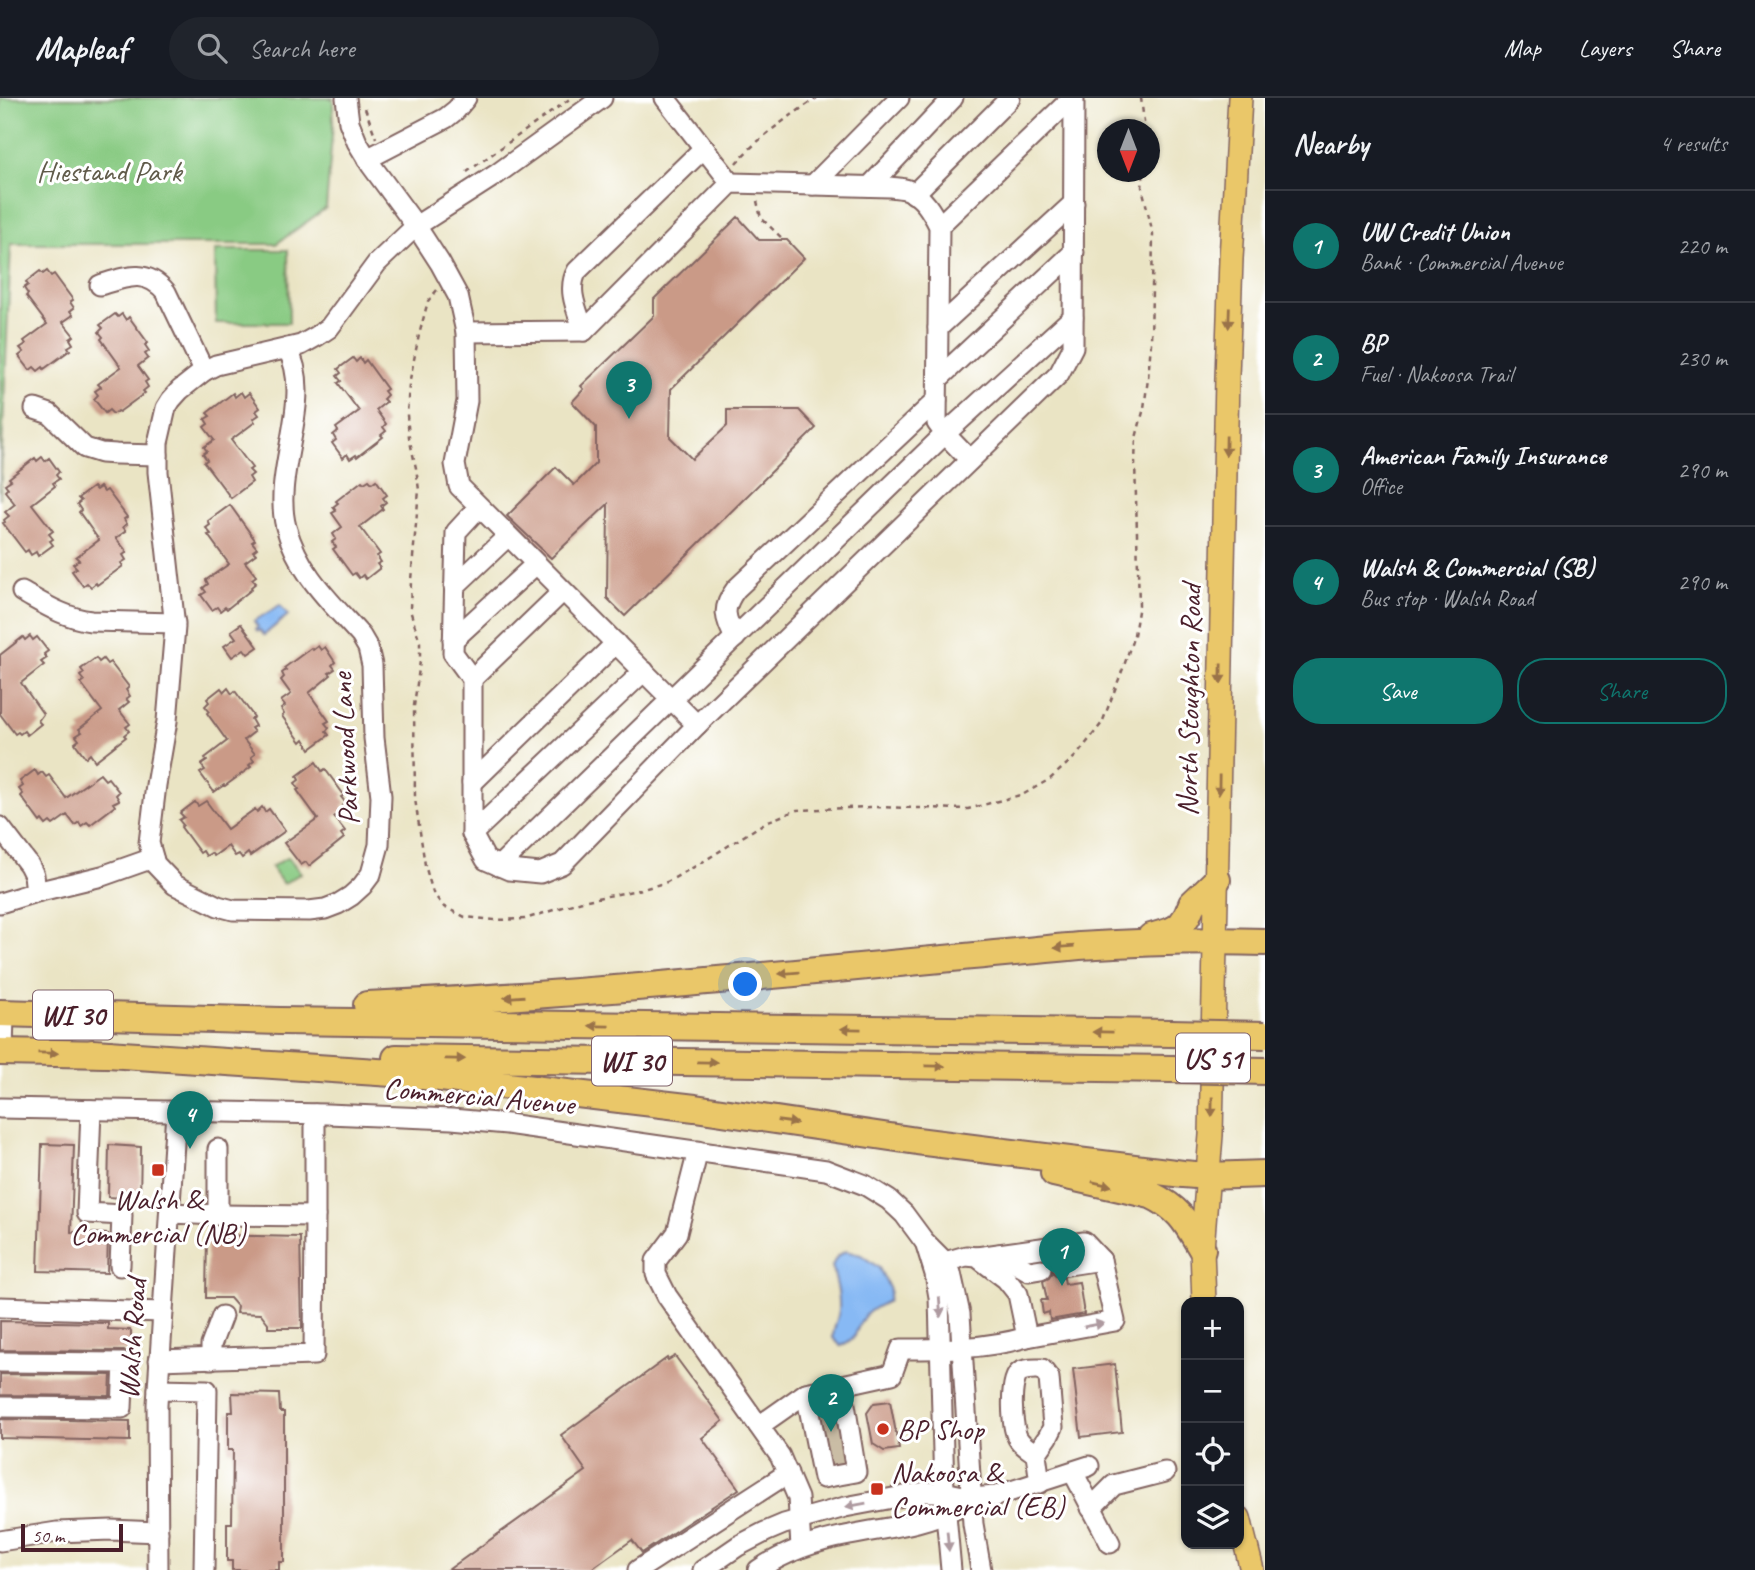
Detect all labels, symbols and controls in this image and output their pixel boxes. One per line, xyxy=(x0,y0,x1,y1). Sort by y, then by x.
search box xyxy=(169,17,659,80)
text: Mapleaf xyxy=(35,27,127,69)
icon: search xyxy=(193,29,231,67)
text: Search here xyxy=(249,32,355,65)
text: Map xyxy=(1504,33,1541,63)
text: Layers xyxy=(1579,33,1632,63)
text: Share xyxy=(1670,33,1720,63)
north arrow xyxy=(1097,119,1160,182)
text: Nearby xyxy=(1293,125,1369,163)
text: 4 results xyxy=(1660,129,1727,158)
park label: Hiestand Park xyxy=(36,152,184,190)
text: UW Credit Union xyxy=(1360,215,1510,248)
text: 1 xyxy=(1311,232,1321,261)
text: 220 m xyxy=(1678,232,1727,261)
text: Bank · Commercial Avenue xyxy=(1360,248,1563,277)
one-way arrow xyxy=(1223,308,1235,330)
text: BP xyxy=(1360,327,1386,360)
text: 2 xyxy=(1311,344,1321,373)
text: 230 m xyxy=(1678,344,1727,373)
text: Fuel · Nakoosa Trail xyxy=(1360,360,1513,389)
pin: 3 xyxy=(606,361,652,419)
one-way arrow xyxy=(1220,436,1232,458)
text: American Family Insurance xyxy=(1360,439,1606,472)
text: 3 xyxy=(1311,456,1321,485)
text: 290 m xyxy=(1678,456,1727,485)
text: Office xyxy=(1360,472,1402,501)
text: Walsh & Commercial (SB) xyxy=(1360,551,1595,584)
text: 4 xyxy=(1311,568,1321,597)
text: 290 m xyxy=(1678,568,1727,597)
street label: North Stoughton Road xyxy=(1168,579,1210,816)
text: Bus stop · Walsh Road xyxy=(1360,584,1534,613)
button: Save xyxy=(1293,658,1503,724)
button: Share xyxy=(1517,658,1727,724)
one-way arrow xyxy=(1216,663,1227,685)
street label: Parkwood Lane xyxy=(322,670,368,826)
one-way arrow xyxy=(1213,774,1225,796)
one-way arrow xyxy=(1053,942,1075,953)
your location xyxy=(728,967,762,1001)
one-way arrow xyxy=(778,967,800,978)
road number: WI 30 xyxy=(33,990,113,1040)
one-way arrow xyxy=(502,992,524,1003)
one-way arrow xyxy=(588,1020,610,1032)
one-way arrow xyxy=(840,1023,862,1034)
one-way arrow xyxy=(1092,1026,1114,1038)
road number: US 51 xyxy=(1176,1034,1250,1082)
road number: WI 30 xyxy=(592,1037,672,1086)
one-way arrow xyxy=(38,1047,60,1058)
one-way arrow xyxy=(445,1053,467,1064)
one-way arrow xyxy=(697,1057,719,1068)
one-way arrow xyxy=(924,1060,946,1072)
street label: Commercial Avenue xyxy=(382,1069,578,1123)
pin: 4 xyxy=(167,1091,213,1149)
one-way arrow xyxy=(1206,1096,1218,1118)
one-way arrow xyxy=(776,1116,798,1127)
marker: Walsh & Commercial (NB) xyxy=(150,1162,166,1178)
one-way arrow xyxy=(1091,1179,1113,1190)
place label: Walsh & Commercial (NB) xyxy=(70,1180,248,1252)
pin: 1 xyxy=(1039,1228,1085,1286)
street label: Walsh Road xyxy=(109,1273,155,1400)
one-way arrow xyxy=(934,1296,945,1318)
map controls xyxy=(1181,1297,1244,1549)
button: + xyxy=(1181,1297,1244,1360)
one-way arrow xyxy=(1083,1319,1105,1330)
button: − xyxy=(1181,1360,1244,1423)
pin: 2 xyxy=(808,1374,854,1432)
place label: BP Shop xyxy=(897,1410,985,1448)
marker: BP Shop xyxy=(875,1421,891,1437)
button: locate xyxy=(1181,1423,1244,1486)
place label: Nakoosa & Commercial (EB) xyxy=(891,1453,1067,1525)
marker: Nakoosa & Commercial (EB) xyxy=(869,1481,885,1497)
button: layers xyxy=(1181,1486,1244,1549)
one-way arrow xyxy=(845,1500,867,1511)
scale bar xyxy=(21,1521,122,1553)
text: 50 m xyxy=(32,1524,64,1548)
one-way arrow xyxy=(943,1531,954,1553)

